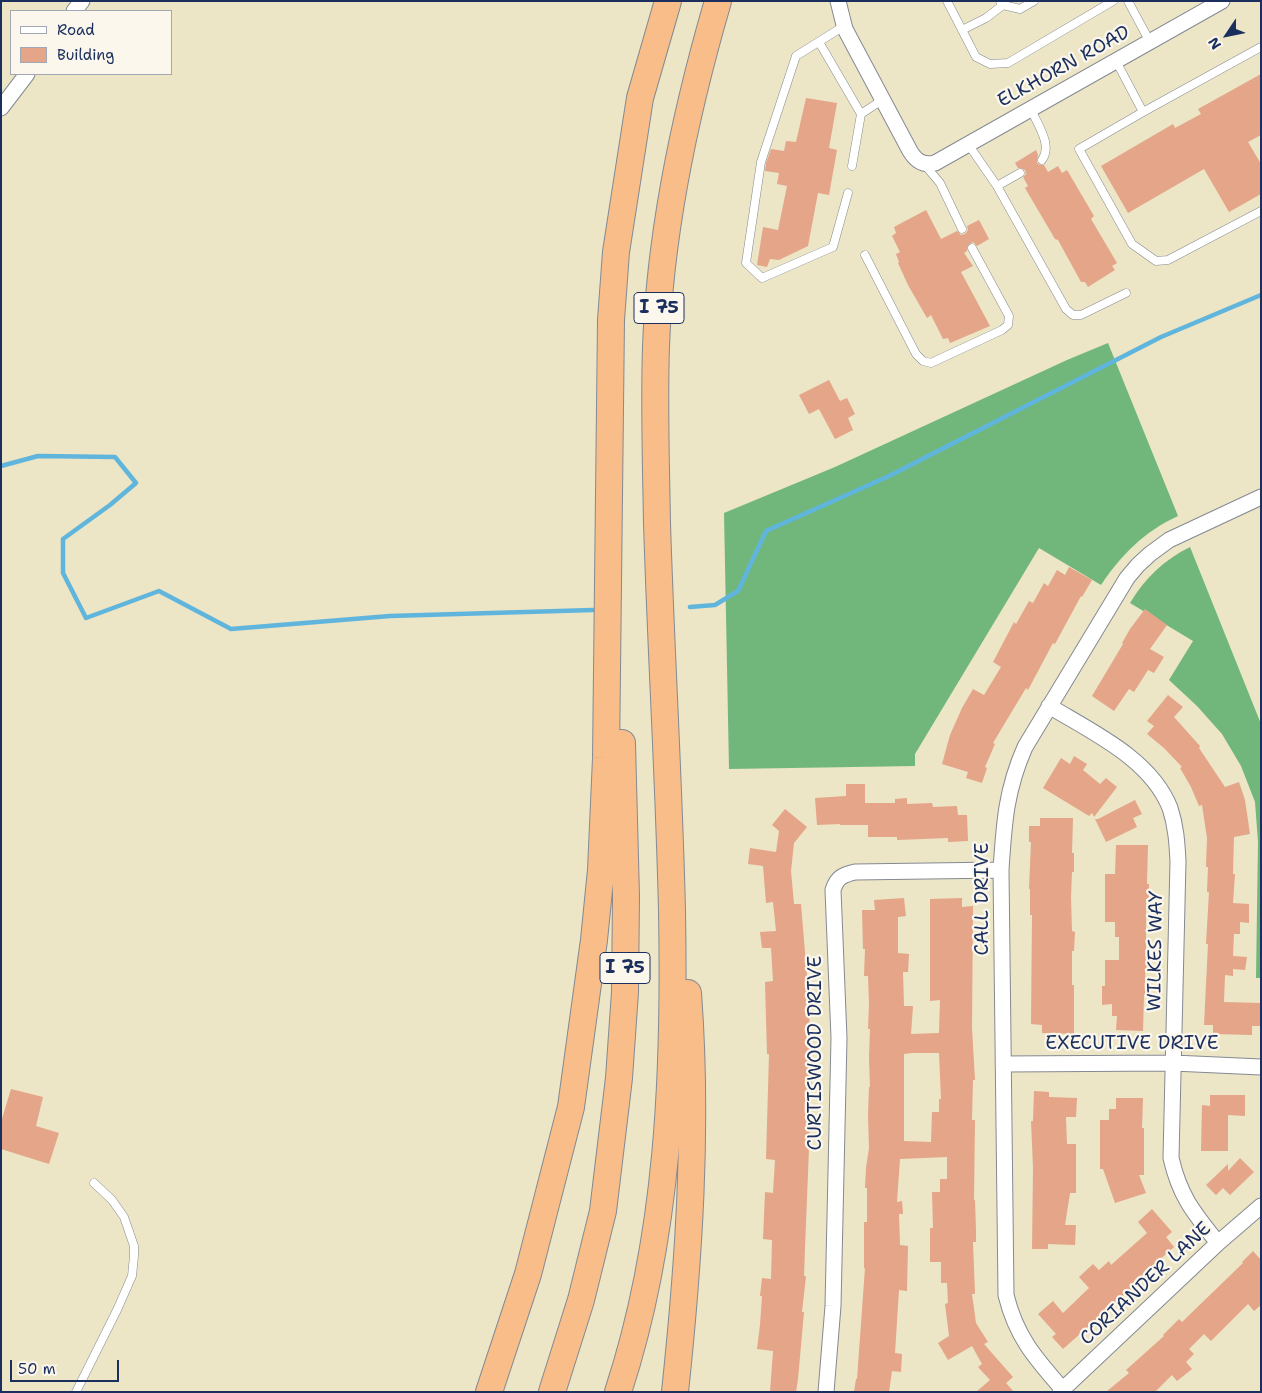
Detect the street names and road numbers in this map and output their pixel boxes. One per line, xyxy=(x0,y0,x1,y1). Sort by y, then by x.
street label: ELKHORN ROAD xyxy=(994,21,1134,113)
road number: I 75 xyxy=(634,292,684,324)
street label: CALL DRIVE xyxy=(972,843,994,955)
street label: WILKES WAY xyxy=(1144,891,1168,1011)
road number: I 75 xyxy=(600,952,650,984)
street label: CURTISWOOD DRIVE xyxy=(805,956,827,1150)
street label: EXECUTIVE DRIVE xyxy=(1045,1033,1219,1055)
street label: CORIANDER LANE xyxy=(1076,1218,1216,1350)

